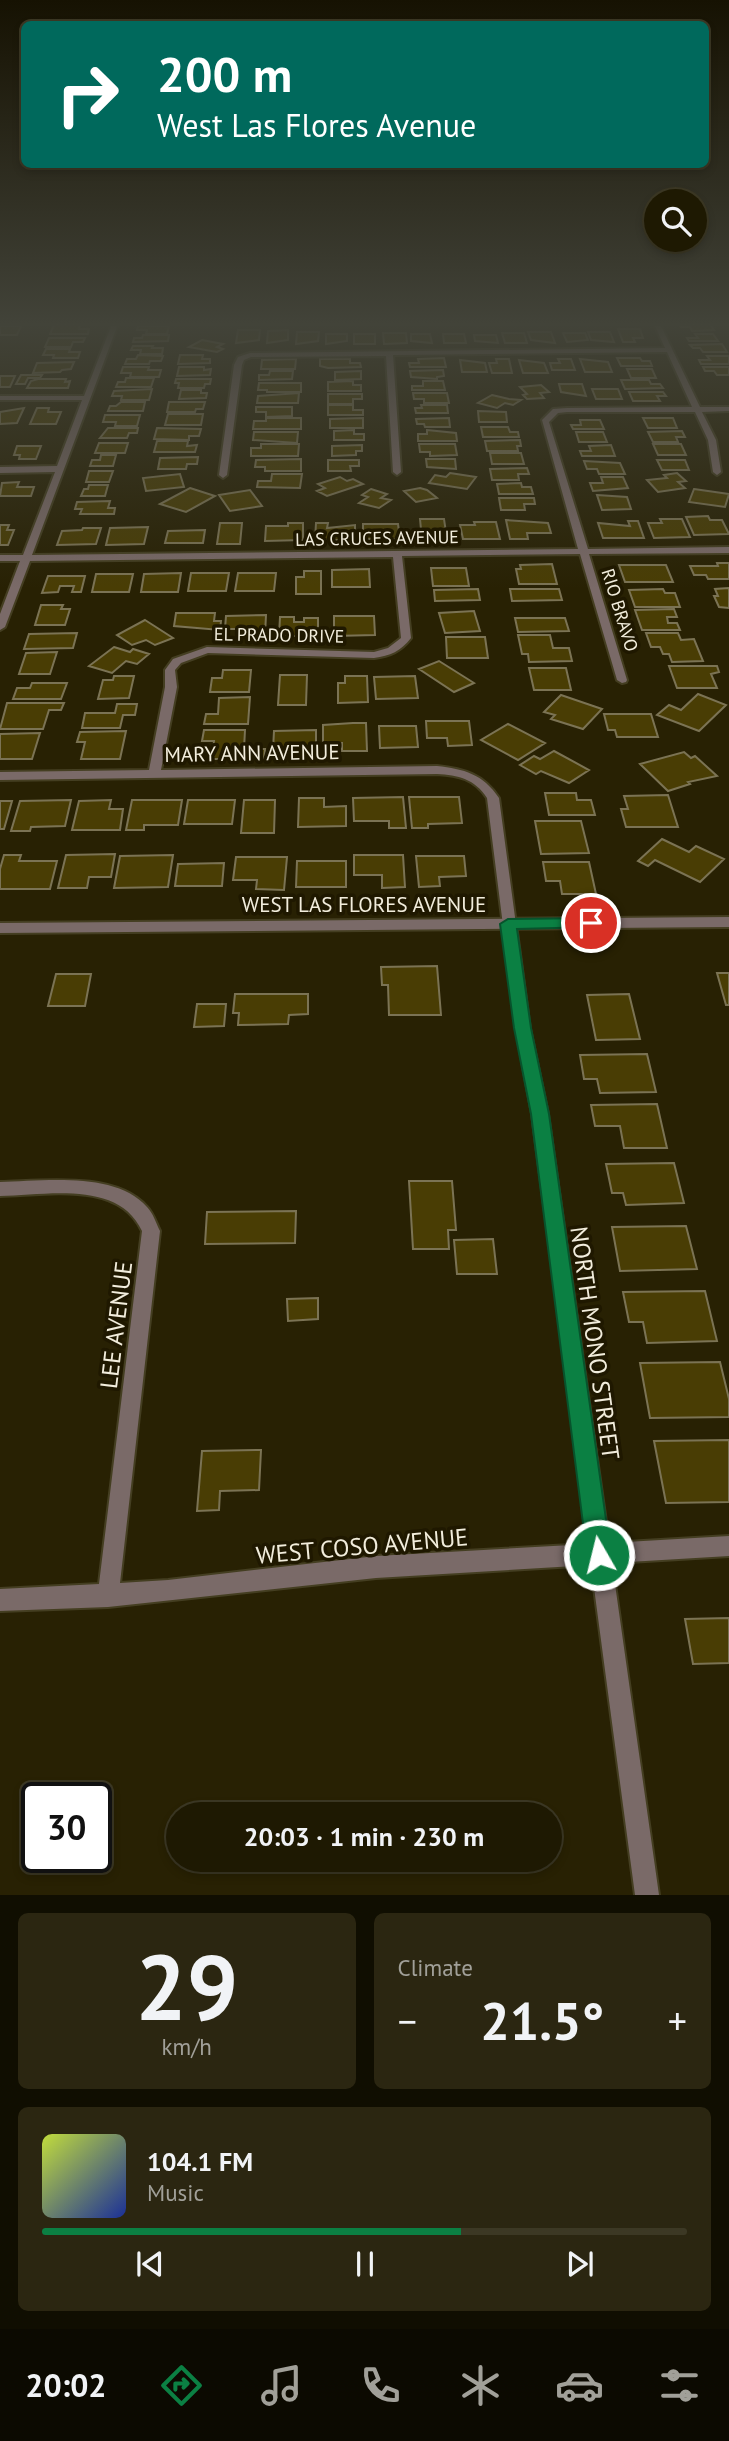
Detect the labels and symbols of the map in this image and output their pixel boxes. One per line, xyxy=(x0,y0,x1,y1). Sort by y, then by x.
street label: LAS CRUCES AVENUE xyxy=(295,525,459,551)
street label: RIO BRAVO xyxy=(596,566,644,654)
street label: EL PRADO DRIVE xyxy=(214,622,344,648)
street label: MARY ANN AVENUE xyxy=(164,738,340,768)
street label: WEST LAS FLORES AVENUE xyxy=(242,891,486,918)
pin xyxy=(561,893,621,953)
street label: NORTH MONO STREET xyxy=(563,1224,627,1462)
street label: LEE AVENUE xyxy=(93,1260,139,1390)
position arrow xyxy=(562,1518,636,1592)
street label: WEST COSO AVENUE xyxy=(255,1521,469,1571)
speed limit sign: 30 xyxy=(21,1782,112,1873)

